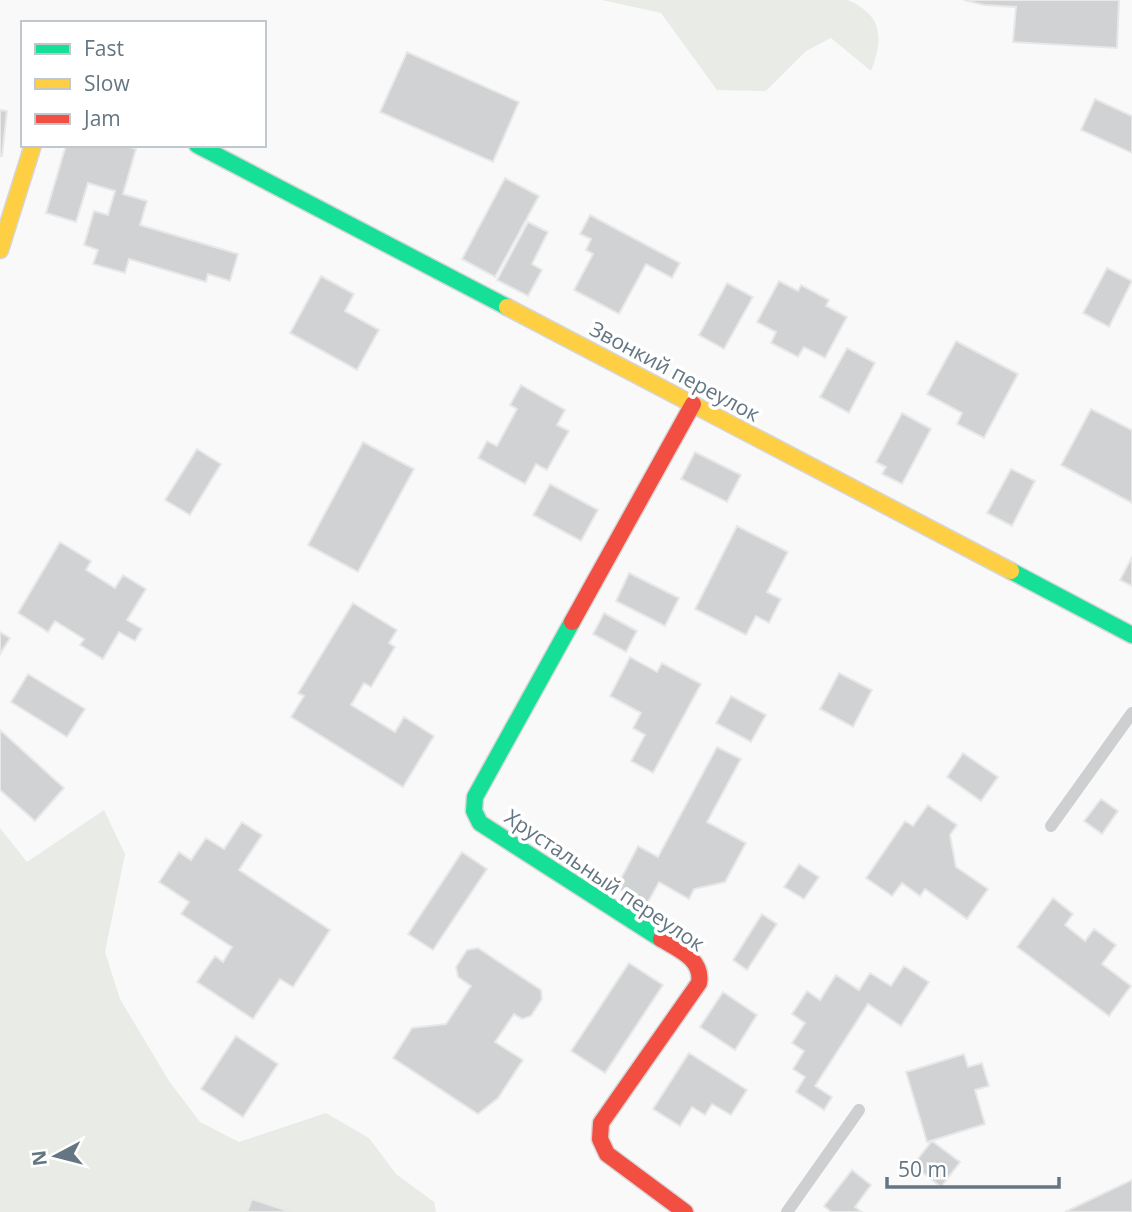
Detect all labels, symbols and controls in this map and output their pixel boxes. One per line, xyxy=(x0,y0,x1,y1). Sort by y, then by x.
legend xyxy=(21,21,266,147)
text: Fast xyxy=(84,34,124,62)
text: Slow xyxy=(84,69,130,97)
text: Jam xyxy=(82,104,121,132)
street label: Звонкий переулок xyxy=(585,314,765,428)
street label: Хрустальный переулок xyxy=(500,803,710,957)
north arrow xyxy=(21,1121,91,1191)
scale bar xyxy=(887,1146,1058,1190)
text: N xyxy=(25,1149,53,1167)
text: 50 m xyxy=(898,1155,947,1183)

